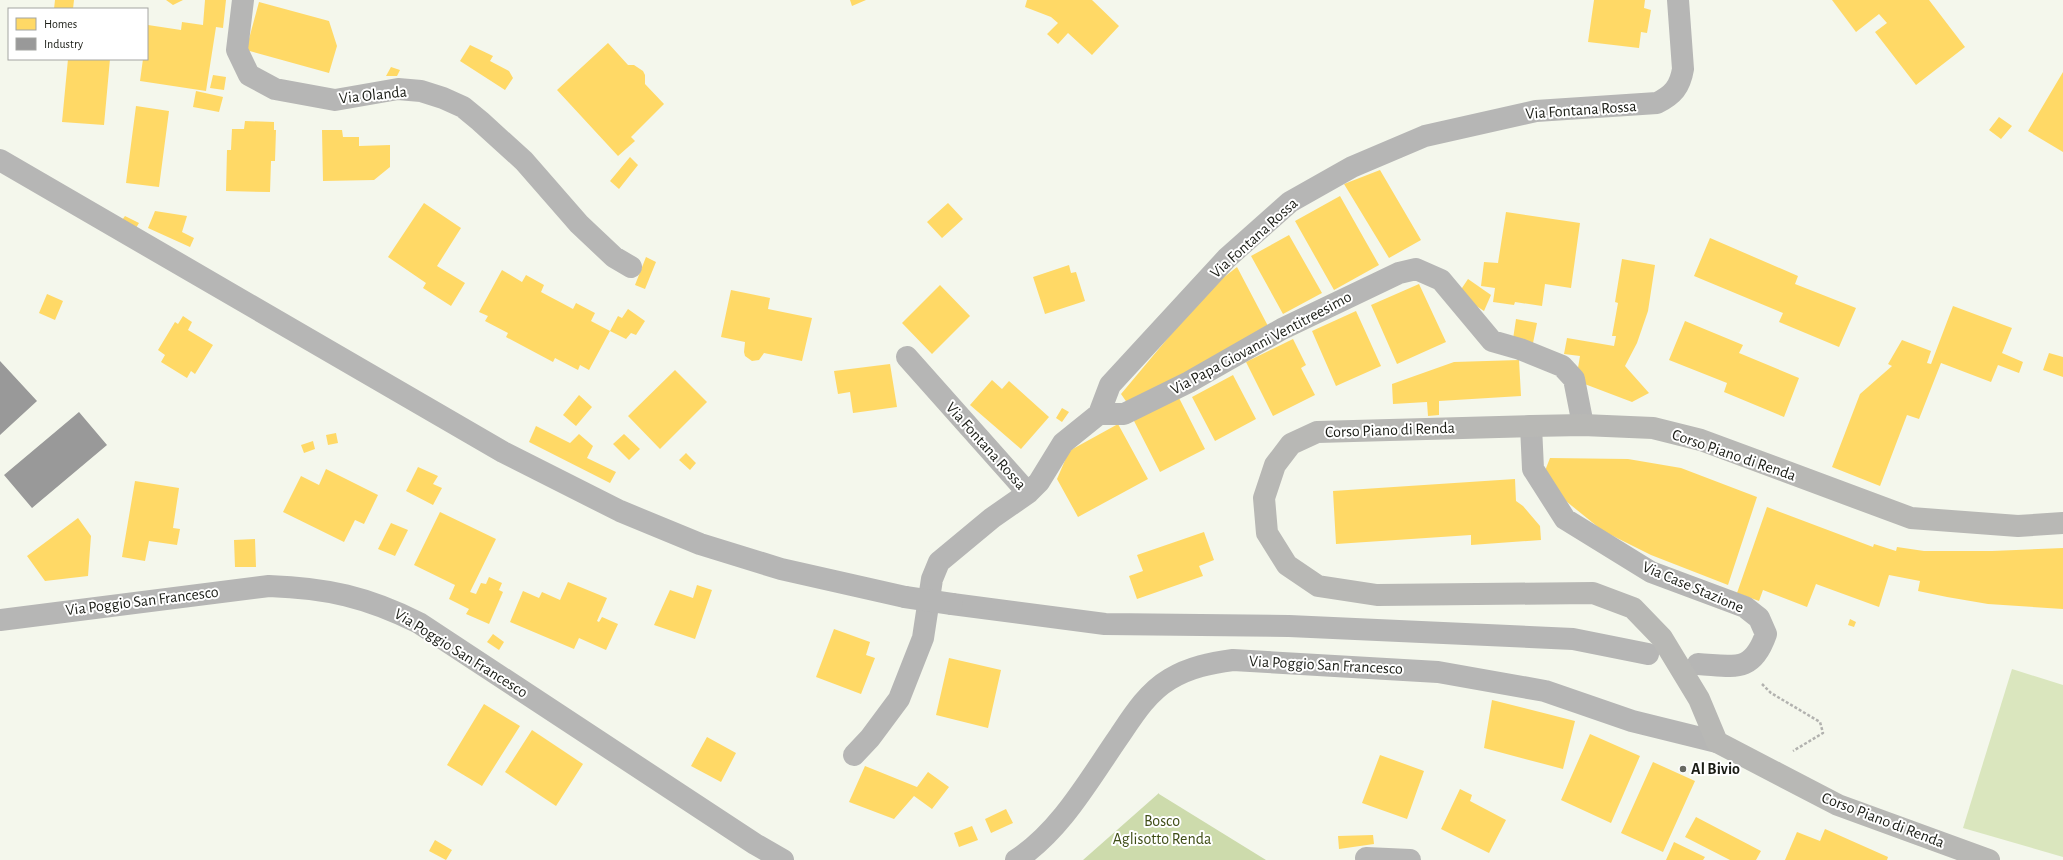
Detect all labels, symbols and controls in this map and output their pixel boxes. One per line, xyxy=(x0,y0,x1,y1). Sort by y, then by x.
legend xyxy=(8,8,148,60)
text: Homes xyxy=(44,18,77,30)
text: Industry xyxy=(44,38,83,51)
street label: Via Olanda xyxy=(338,83,408,107)
street label: Via Fontana Rossa xyxy=(1525,98,1637,122)
street label: Via Fontana Rossa xyxy=(1207,195,1301,281)
street label: Via Papa Giovanni Ventitreesimo xyxy=(1168,288,1354,398)
street label: Via Fontana Rossa xyxy=(943,399,1029,493)
street label: Corso Piano di Renda xyxy=(1325,420,1455,440)
street label: Corso Piano di Renda xyxy=(1670,426,1798,484)
street label: Via Case Stazione xyxy=(1640,558,1746,616)
street label: Via Poggio San Francesco xyxy=(65,584,220,618)
street label: Via Poggio San Francesco xyxy=(391,605,531,701)
street label: Via Poggio San Francesco xyxy=(1249,653,1403,677)
place label: Al Bivio xyxy=(1691,761,1740,777)
marker: Al Bivio xyxy=(1678,764,1688,774)
street label: Corso Piano di Renda xyxy=(1820,789,1946,851)
park label: Bosco Aglisotto Renda xyxy=(1113,813,1211,847)

